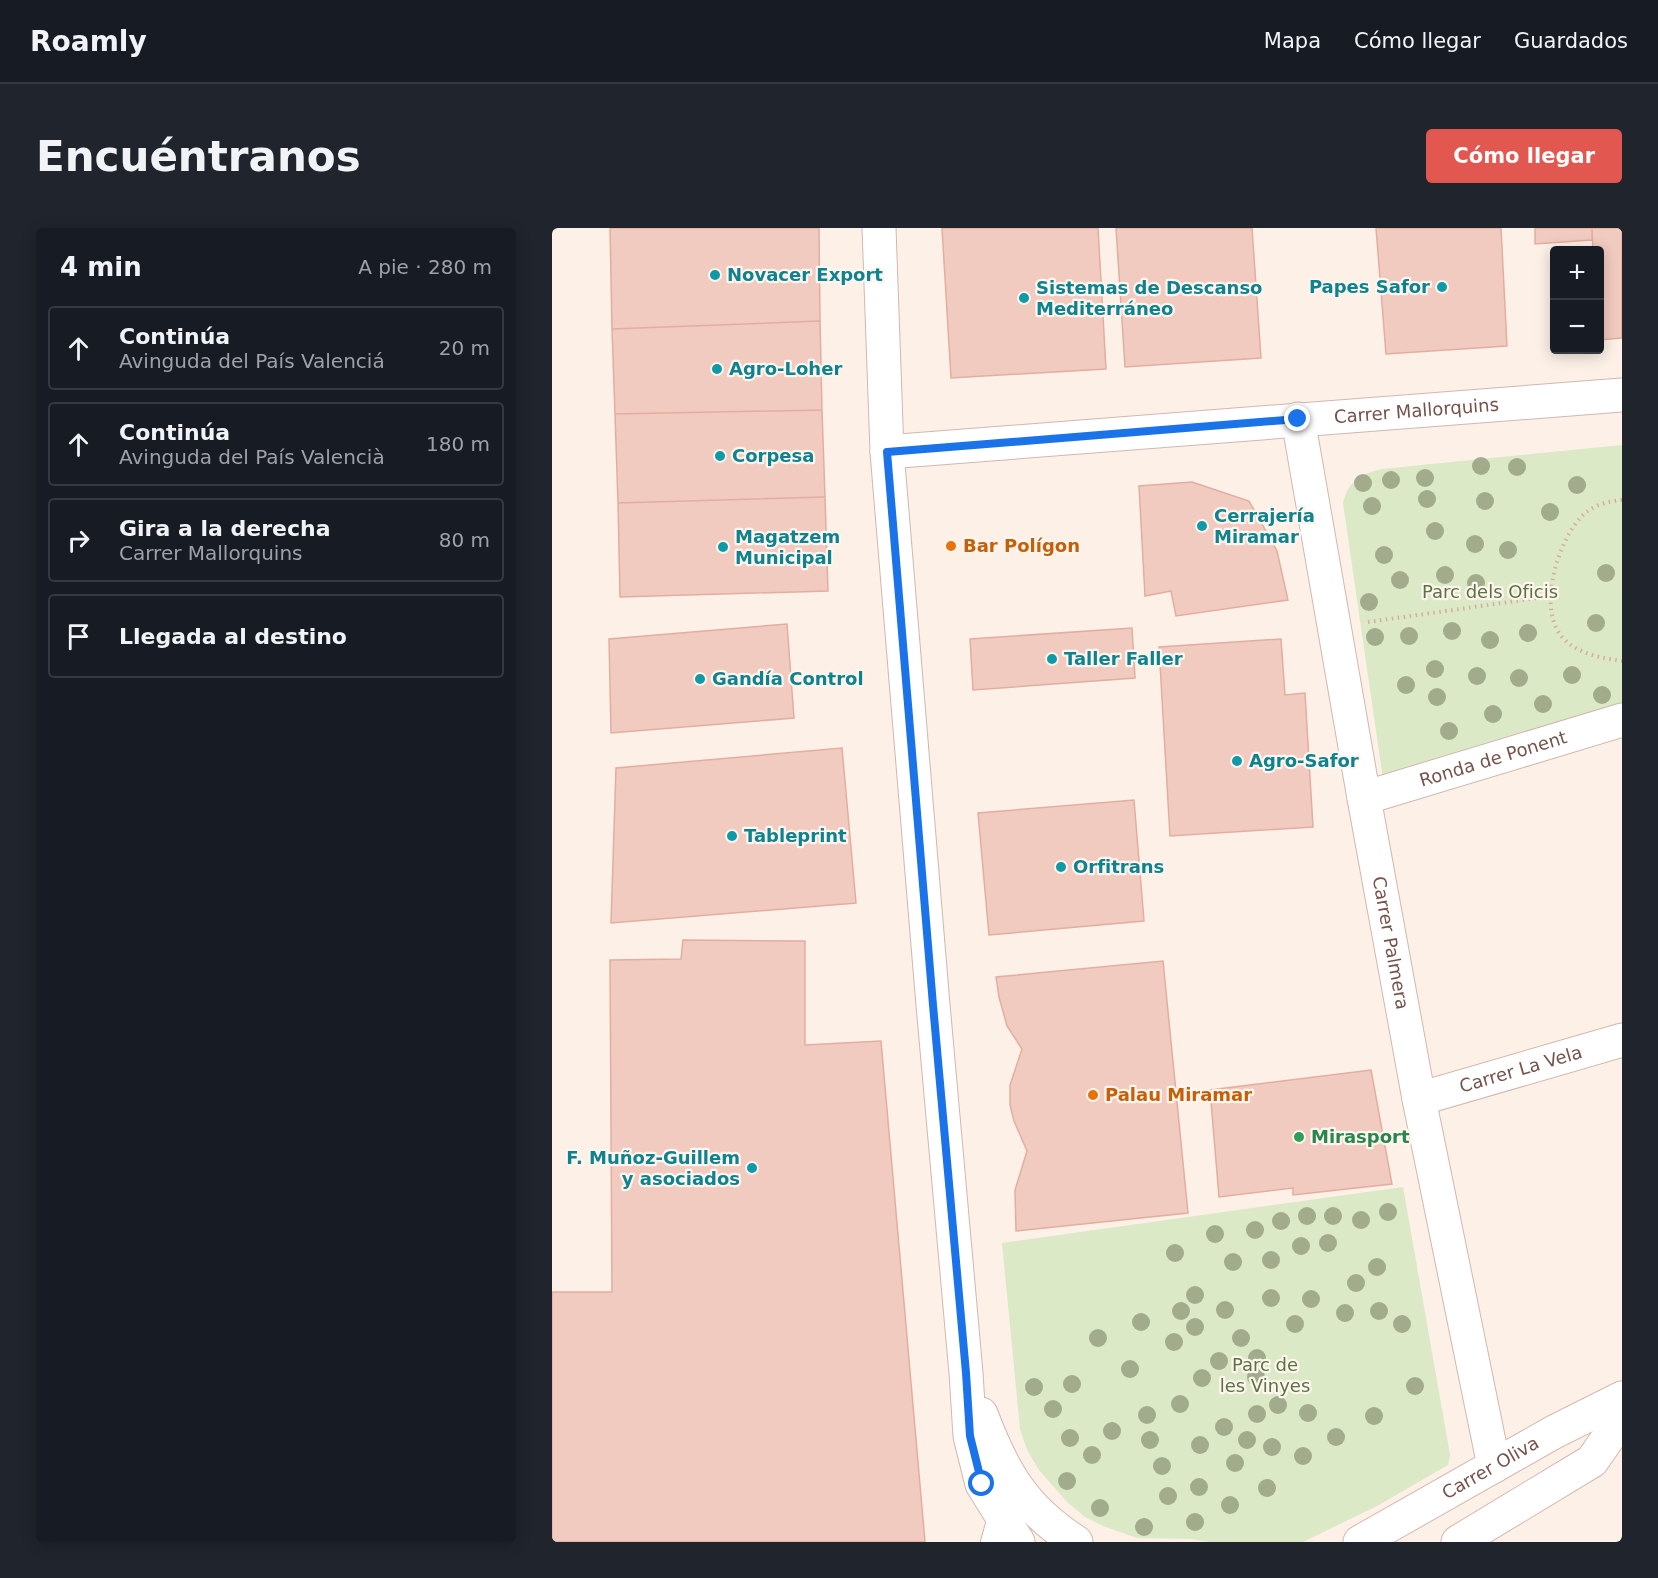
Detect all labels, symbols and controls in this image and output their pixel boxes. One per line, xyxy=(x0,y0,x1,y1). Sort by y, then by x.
text: Roamly xyxy=(30,25,147,58)
text: Mapa xyxy=(1264,29,1321,53)
text: Cómo llegar xyxy=(1354,29,1481,53)
text: Guardados xyxy=(1514,29,1628,53)
button: Cómo llegar xyxy=(1426,129,1622,183)
text: Encuéntranos xyxy=(36,132,361,181)
map controls xyxy=(1550,246,1604,354)
button: + xyxy=(1550,246,1604,300)
text: 4 min xyxy=(60,252,142,282)
text: A pie · 280 m xyxy=(358,255,492,279)
place label: Novacer Export xyxy=(727,264,883,285)
marker: Novacer Export xyxy=(708,268,722,282)
place label: Papes Safor xyxy=(1309,276,1430,297)
place label: Sistemas de Descanso Mediterráneo xyxy=(1036,277,1262,319)
marker: Papes Safor xyxy=(1435,280,1449,294)
marker: Sistemas de Descanso Mediterráneo xyxy=(1017,291,1031,305)
button: − xyxy=(1550,300,1604,354)
text: Continúa xyxy=(119,324,230,349)
icon: ahead xyxy=(62,332,95,365)
text: 20 m xyxy=(439,336,490,360)
text: Avinguda del País Valenciá xyxy=(119,349,385,373)
place label: Agro-Loher xyxy=(729,358,842,379)
marker: Agro-Loher xyxy=(710,362,724,376)
street label: Carrer Mallorquins xyxy=(1333,394,1500,427)
route end xyxy=(1284,405,1310,431)
text: Continúa xyxy=(119,420,230,445)
icon: ahead xyxy=(62,428,95,461)
text: 180 m xyxy=(426,432,490,456)
text: Avinguda del País Valencià xyxy=(119,445,385,469)
place label: Corpesa xyxy=(732,445,814,466)
marker: Corpesa xyxy=(713,449,727,463)
place label: Cerrajería Miramar xyxy=(1214,505,1315,547)
text: Gira a la derecha xyxy=(119,516,331,541)
marker: Cerrajería Miramar xyxy=(1195,519,1209,533)
icon: right xyxy=(62,524,95,557)
place label: Magatzem Municipal xyxy=(735,526,840,568)
text: 80 m xyxy=(439,528,490,552)
place label: Bar Polígon xyxy=(963,535,1080,556)
marker: Bar Polígon xyxy=(944,539,958,553)
marker: Magatzem Municipal xyxy=(716,540,730,554)
text: Carrer Mallorquins xyxy=(119,541,303,565)
park label: Parc dels Oficis xyxy=(1422,581,1558,602)
icon: arrive xyxy=(62,620,95,653)
text: Llegada al destino xyxy=(119,624,347,649)
place label: Taller Faller xyxy=(1064,648,1183,669)
marker: Taller Faller xyxy=(1045,652,1059,666)
place label: Gandía Control xyxy=(712,668,864,689)
marker: Gandía Control xyxy=(693,672,707,686)
street label: Ronda de Ponent xyxy=(1417,726,1569,791)
place label: Agro-Safor xyxy=(1249,750,1359,771)
marker: Agro-Safor xyxy=(1230,754,1244,768)
place label: Tableprint xyxy=(744,825,847,846)
marker: Tableprint xyxy=(725,829,739,843)
place label: Orfitrans xyxy=(1073,856,1164,877)
marker: Orfitrans xyxy=(1054,860,1068,874)
street label: Carrer Palmera xyxy=(1368,874,1413,1011)
street label: Carrer La Vela xyxy=(1457,1041,1584,1097)
place label: Palau Miramar xyxy=(1105,1084,1252,1105)
marker: Palau Miramar xyxy=(1086,1088,1100,1102)
place label: Mirasport xyxy=(1311,1126,1410,1147)
marker: Mirasport xyxy=(1292,1130,1306,1144)
place label: F. Muñoz-Guillem y asociados xyxy=(566,1147,740,1189)
marker: F. Muñoz-Guillem y asociados xyxy=(745,1161,759,1175)
park label: Parc de les Vinyes xyxy=(1220,1354,1310,1396)
street label: Carrer Oliva xyxy=(1438,1432,1542,1503)
route start xyxy=(968,1470,994,1496)

